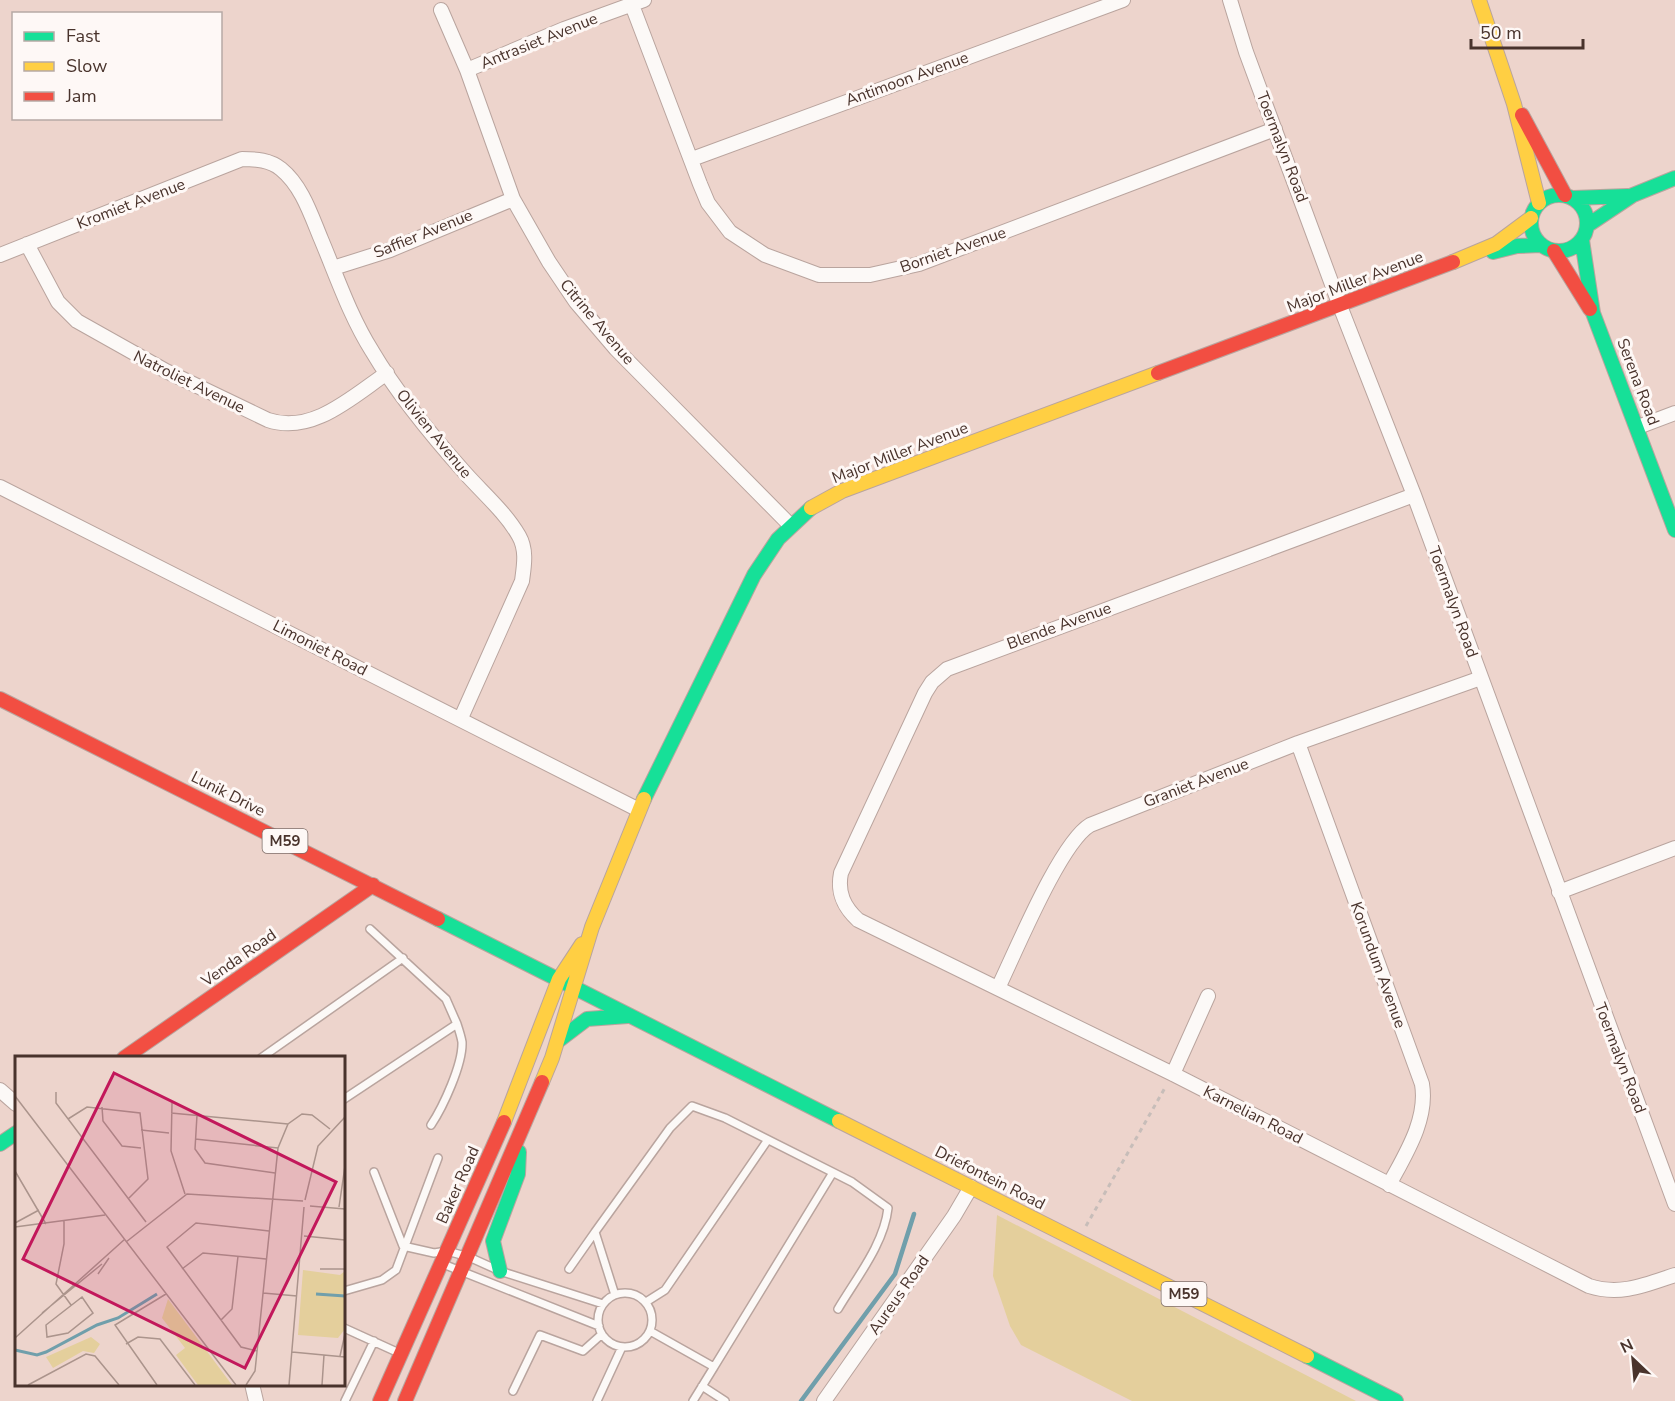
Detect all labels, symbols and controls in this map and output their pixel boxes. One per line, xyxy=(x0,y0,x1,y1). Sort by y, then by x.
street label: Antrasiet Avenue xyxy=(477,7,601,75)
legend xyxy=(12,12,222,120)
scale bar xyxy=(1471,12,1584,50)
text: 50 m xyxy=(1480,21,1522,45)
text: Fast xyxy=(66,24,101,48)
street label: Antimoon Avenue xyxy=(843,47,971,111)
text: Slow xyxy=(66,54,107,78)
text: Jam xyxy=(65,84,97,108)
street label: Toermalyn Road xyxy=(1251,88,1313,206)
street label: Kromiet Avenue xyxy=(74,173,188,235)
street label: Saffier Avenue xyxy=(370,204,476,264)
street label: Borniet Avenue xyxy=(897,222,1009,278)
street label: Major Miller Avenue xyxy=(1284,246,1426,318)
street label: Citrine Avenue xyxy=(555,274,639,370)
street label: Serena Road xyxy=(1611,335,1665,429)
street label: Natroliet Avenue xyxy=(130,345,248,419)
street label: Olivien Avenue xyxy=(391,385,477,483)
street label: Major Miller Avenue xyxy=(829,417,971,489)
street label: Toermalyn Road xyxy=(1423,543,1483,661)
street label: Blende Avenue xyxy=(1004,597,1114,655)
street label: Limoniet Road xyxy=(269,615,371,681)
street label: Graniet Avenue xyxy=(1140,753,1252,813)
street label: Lunik Drive xyxy=(187,766,269,822)
road number: M59 xyxy=(262,829,308,853)
street label: Korundum Avenue xyxy=(1345,899,1411,1031)
street label: Venda Road xyxy=(196,924,281,992)
street label: Toermalyn Road xyxy=(1589,999,1651,1117)
inset map xyxy=(15,1056,345,1386)
street label: Karnelian Road xyxy=(1199,1080,1307,1150)
street label: Driefontein Road xyxy=(931,1141,1049,1215)
street label: Baker Road xyxy=(431,1143,485,1227)
street label: Aureus Road xyxy=(863,1251,935,1339)
road number: M59 xyxy=(1162,1282,1206,1306)
north arrow xyxy=(1603,1329,1663,1389)
text: N xyxy=(1617,1334,1637,1359)

